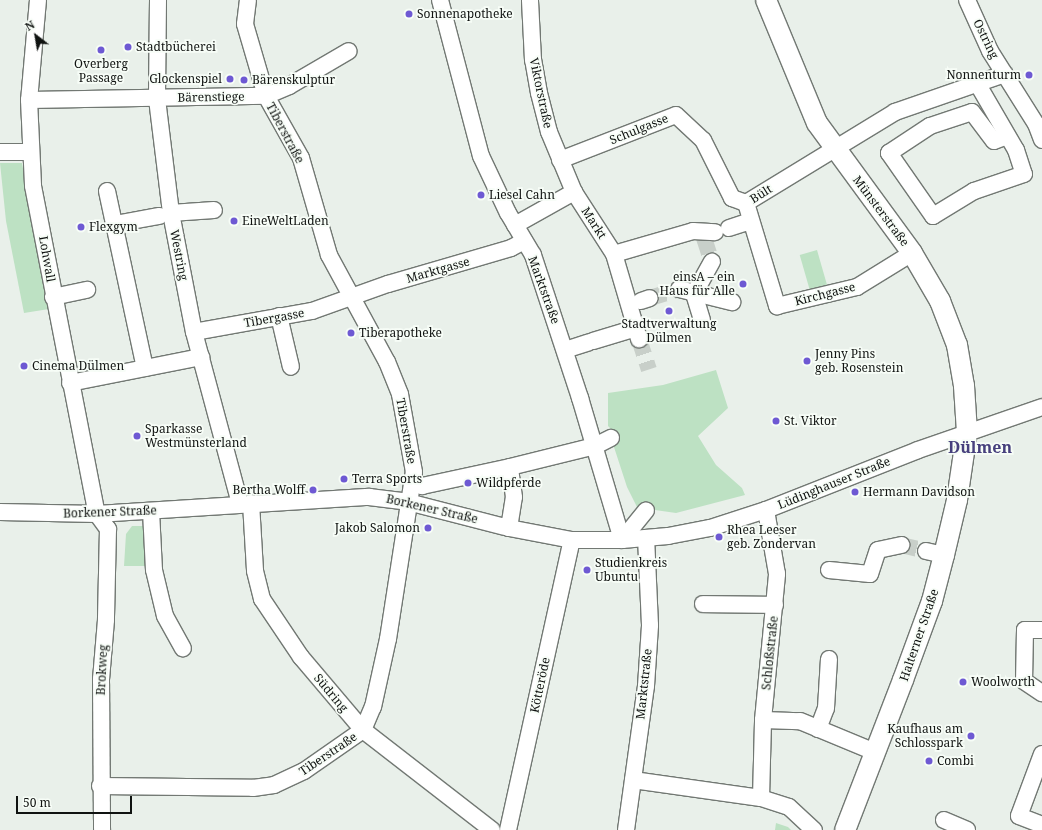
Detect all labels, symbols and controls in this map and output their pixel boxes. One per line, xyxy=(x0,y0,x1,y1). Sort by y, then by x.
place label: Sonnenapotheke xyxy=(417,7,513,21)
marker: Sonnenapotheke xyxy=(404,9,414,19)
north arrow xyxy=(16,16,56,56)
text: N xyxy=(22,17,37,34)
street label: Ostring xyxy=(970,17,1002,61)
place label: Stadtbücherei xyxy=(136,40,216,54)
marker: Stadtbücherei xyxy=(123,42,133,52)
marker: Overberg Passage xyxy=(96,45,106,55)
street label: Viktorstraße xyxy=(526,56,556,130)
place label: Overberg Passage xyxy=(74,57,128,85)
place label: Nonnenturm xyxy=(946,68,1021,82)
marker: Nonnenturm xyxy=(1024,70,1034,80)
place label: Glockenspiel xyxy=(149,72,222,86)
place label: Bärenskulptur xyxy=(252,73,335,87)
marker: Glockenspiel xyxy=(225,74,235,84)
marker: Bärenskulptur xyxy=(239,75,249,85)
street label: Bärenstiege xyxy=(177,89,245,105)
street label: Tiberstraße xyxy=(263,100,307,166)
street label: Schulgasse xyxy=(608,111,670,147)
street label: Münsterstraße xyxy=(850,173,912,249)
street label: Bült xyxy=(747,182,775,206)
place label: Liesel Cahn xyxy=(489,188,555,202)
marker: Liesel Cahn xyxy=(476,190,486,200)
street label: Markt xyxy=(578,204,610,242)
place label: EineWeltLaden xyxy=(242,214,329,228)
marker: EineWeltLaden xyxy=(229,216,239,226)
place label: Flexgym xyxy=(89,220,138,234)
marker: Flexgym xyxy=(76,222,86,232)
street label: Westring xyxy=(167,228,191,282)
street label: Lohwall xyxy=(36,235,58,283)
street label: Marktgasse xyxy=(405,254,471,286)
street label: Marktstraße xyxy=(525,254,563,326)
place label: einsA – ein Haus für Alle xyxy=(659,270,735,298)
marker: einsA – ein Haus für Alle xyxy=(738,279,748,289)
street label: Kirchgasse xyxy=(793,280,857,308)
street label: Tibergasse xyxy=(243,306,305,330)
marker: Stadtverwaltung Dülmen xyxy=(664,306,674,316)
place label: Stadtverwaltung Dülmen xyxy=(622,317,716,345)
place label: Tiberapotheke xyxy=(359,326,442,340)
marker: Tiberapotheke xyxy=(346,328,356,338)
place label: Jenny Pins geb. Rosenstein xyxy=(815,347,903,375)
marker: Jenny Pins geb. Rosenstein xyxy=(802,356,812,366)
place label: Cinema Dülmen xyxy=(32,359,124,373)
marker: Cinema Dülmen xyxy=(19,361,29,371)
street label: Tiberstraße xyxy=(393,397,419,465)
place label: St. Viktor xyxy=(784,414,837,428)
marker: St. Viktor xyxy=(771,416,781,426)
place label: Sparkasse Westmünsterland xyxy=(145,422,247,450)
marker: Sparkasse Westmünsterland xyxy=(132,431,142,441)
district label: Dülmen xyxy=(948,437,1012,457)
street label: Lüdinghauser Straße xyxy=(776,454,892,512)
place label: Terra Sports xyxy=(352,472,422,486)
marker: Terra Sports xyxy=(339,474,349,484)
place label: Wildpferde xyxy=(476,476,541,490)
marker: Wildpferde xyxy=(463,478,473,488)
place label: Bertha Wolff xyxy=(232,483,305,497)
marker: Bertha Wolff xyxy=(308,485,318,495)
place label: Hermann Davidson xyxy=(863,485,975,499)
marker: Hermann Davidson xyxy=(850,487,860,497)
street label: Borkener Straße xyxy=(385,491,479,527)
street label: Borkener Straße xyxy=(63,503,157,521)
place label: Jakob Salomon xyxy=(335,521,420,535)
marker: Jakob Salomon xyxy=(423,523,433,533)
place label: Rhea Leeser geb. Zondervan xyxy=(727,523,816,551)
marker: Rhea Leeser geb. Zondervan xyxy=(714,532,724,542)
place label: Studienkreis Ubuntu xyxy=(595,556,667,584)
marker: Studienkreis Ubuntu xyxy=(582,565,592,575)
street label: Halterner Straße xyxy=(897,587,941,683)
street label: Schloßstraße xyxy=(759,615,781,691)
street label: Brokweg xyxy=(93,644,111,696)
street label: Marktstraße xyxy=(633,648,655,720)
street label: Kötteröde xyxy=(527,656,553,714)
street label: Südring xyxy=(311,671,351,715)
place label: Woolworth xyxy=(971,675,1035,689)
marker: Woolworth xyxy=(958,677,968,687)
place label: Kaufhaus am Schlosspark xyxy=(887,722,963,750)
street label: Tiberstraße xyxy=(296,729,360,779)
marker: Kaufhaus am Schlosspark xyxy=(966,731,976,741)
place label: Combi xyxy=(937,754,974,768)
marker: Combi xyxy=(924,756,934,766)
scale bar xyxy=(18,788,134,814)
text: 50 m xyxy=(23,794,51,811)

